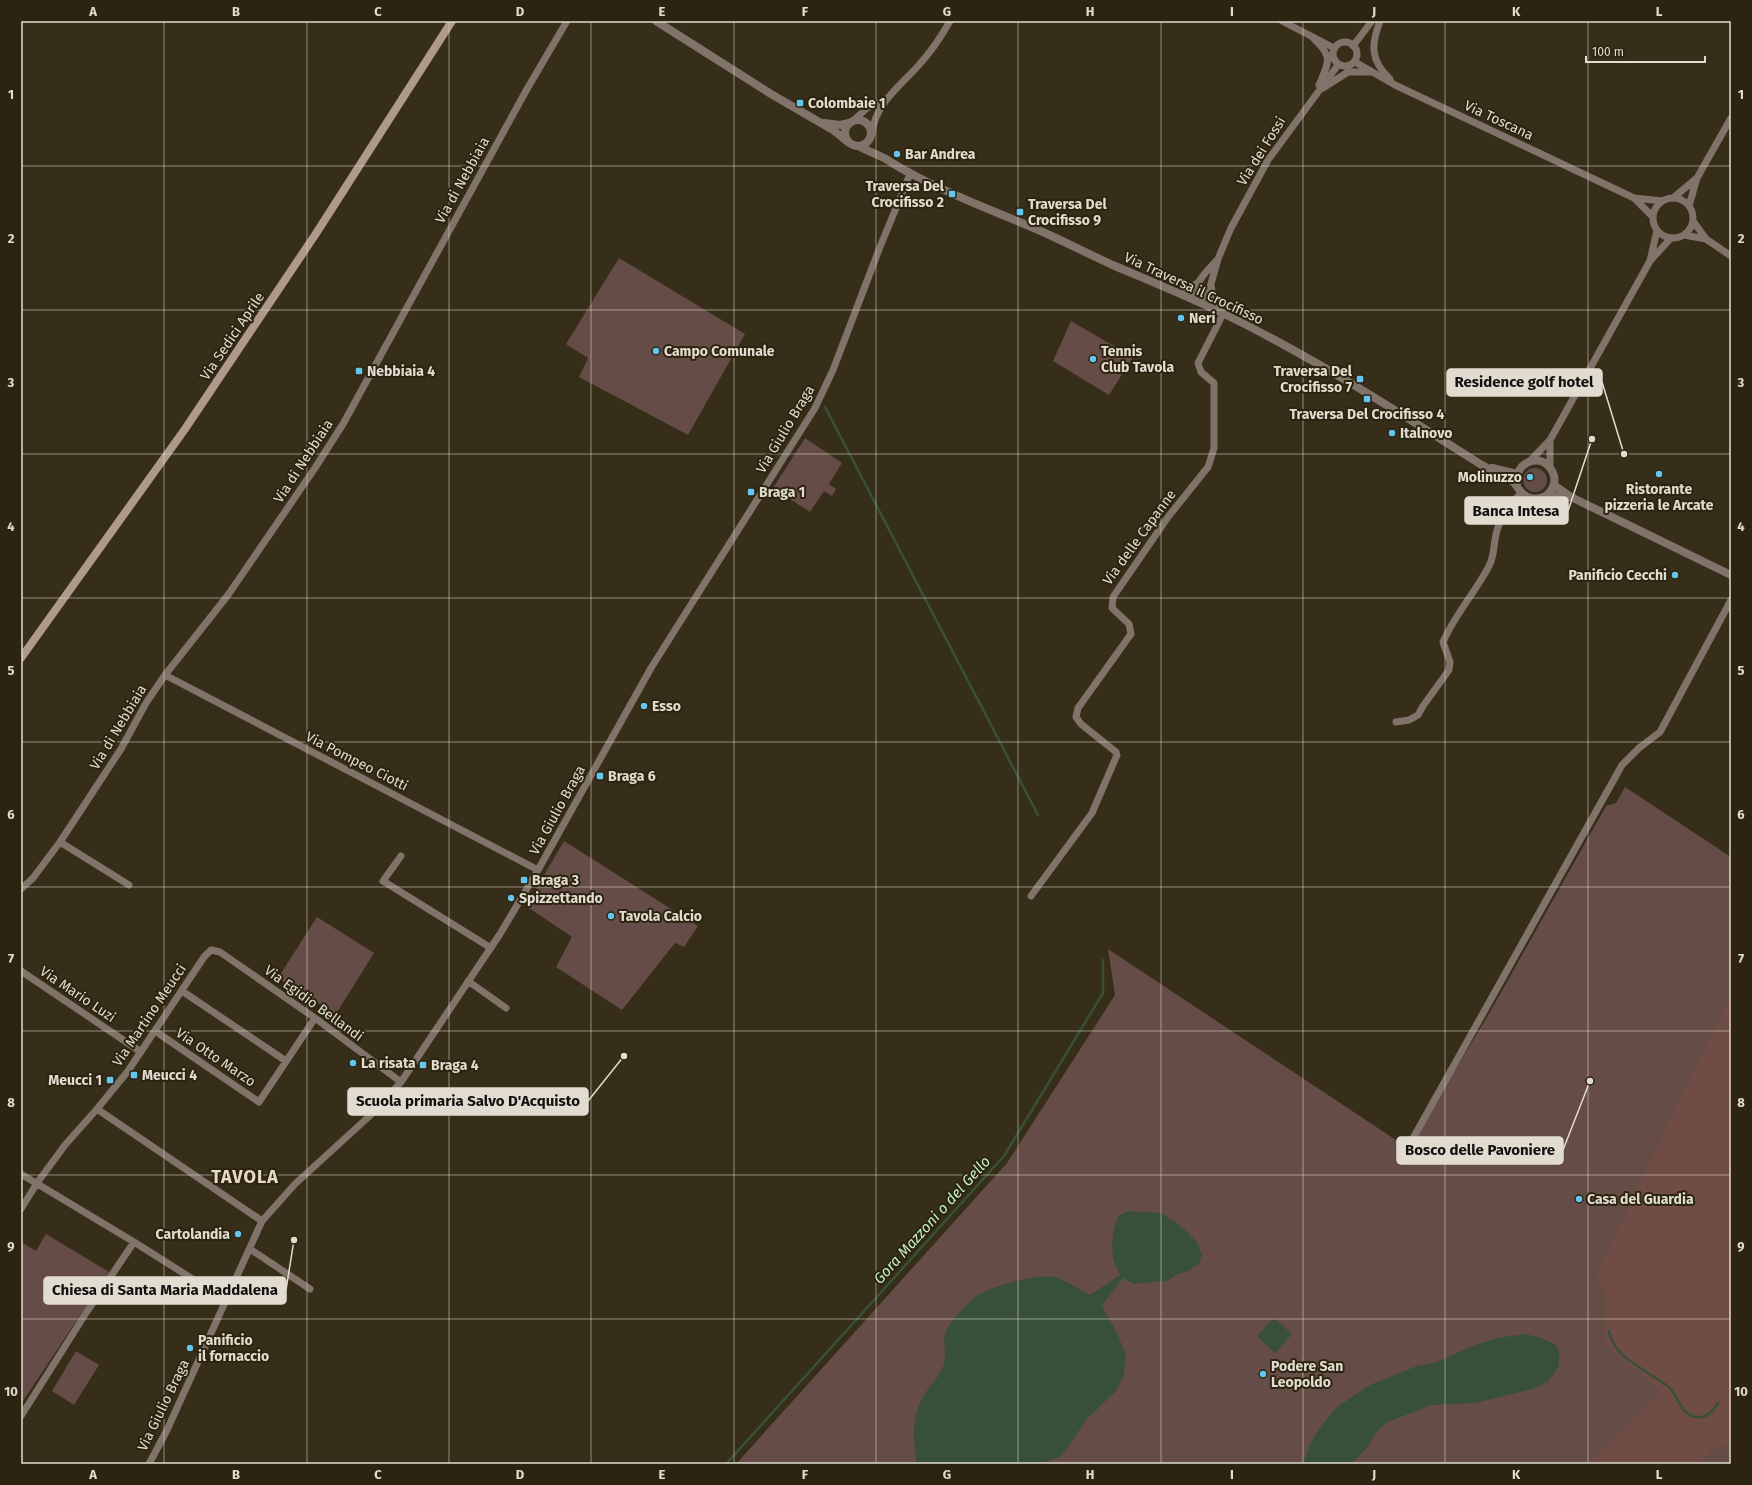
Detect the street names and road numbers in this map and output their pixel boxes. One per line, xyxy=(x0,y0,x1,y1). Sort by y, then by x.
street label: Via Toscana xyxy=(1462,97,1536,144)
street label: Via dei Fossi xyxy=(1234,114,1289,189)
street label: Via di Nebbiaia xyxy=(432,134,493,226)
street label: Via Traversa il Crocifisso xyxy=(1121,249,1266,328)
street label: Via Sedici Aprile xyxy=(197,289,268,383)
street label: Via Giulio Braga xyxy=(753,382,818,476)
street label: Via di Nebbiaia xyxy=(270,416,337,506)
street label: Via delle Capanne xyxy=(1099,486,1180,588)
street label: Via di Nebbiaia xyxy=(86,682,150,773)
street label: Via Pompeo Ciotti xyxy=(303,728,411,795)
street label: Via Giulio Braga xyxy=(526,763,589,858)
street label: Via Martino Meucci xyxy=(109,961,190,1070)
street label: Via Egidio Bellandi xyxy=(261,962,366,1045)
street label: Via Mario Luzi xyxy=(37,963,119,1026)
street label: Via Otto Marzo xyxy=(173,1025,259,1090)
street label: Via Giulio Braga xyxy=(134,1357,193,1454)

